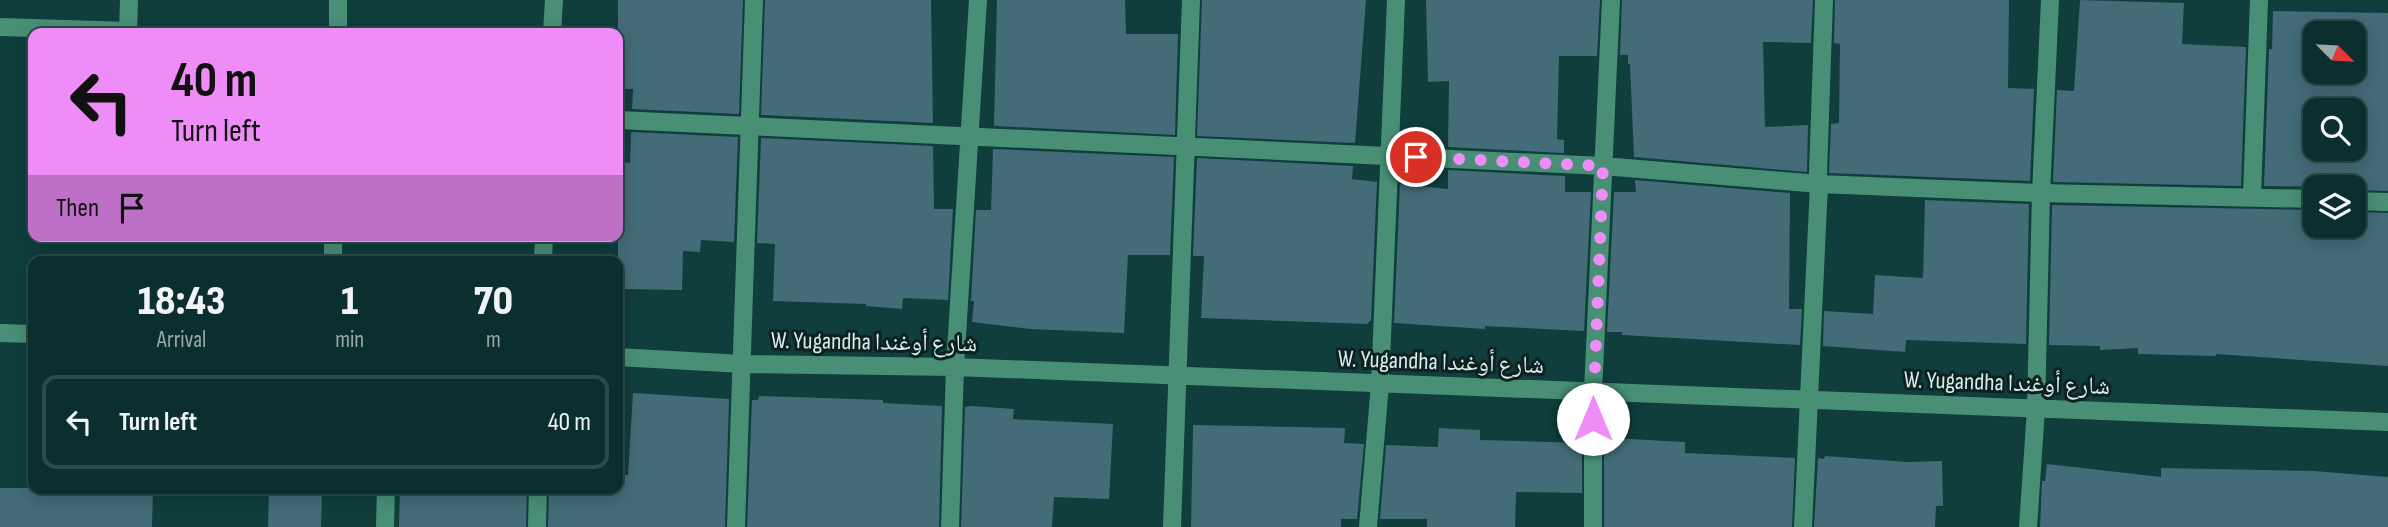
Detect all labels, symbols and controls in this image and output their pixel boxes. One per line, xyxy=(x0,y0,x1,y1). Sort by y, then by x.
north arrow xyxy=(2303,21,2366,84)
map controls xyxy=(2303,21,2366,238)
text: 40 m xyxy=(171,52,257,111)
icon: left xyxy=(56,56,147,147)
button: search xyxy=(2303,98,2366,161)
text: Turn left xyxy=(171,112,261,151)
pin xyxy=(1386,127,1446,187)
icon: arrive xyxy=(1397,138,1435,176)
button: layers xyxy=(2303,175,2366,238)
icon: arrive xyxy=(113,189,151,227)
text: Then xyxy=(56,193,99,224)
text: 18:43 xyxy=(138,276,225,327)
text: 1 xyxy=(341,276,358,327)
text: 70 xyxy=(474,276,513,327)
text: Arrival xyxy=(157,326,206,354)
text: min xyxy=(335,326,364,354)
text: m xyxy=(486,326,501,354)
street label: W. Yugandha شارع أوغندا xyxy=(771,326,977,358)
street label: W. Yugandha شارع أوغندا xyxy=(1337,344,1545,380)
street label: W. Yugandha شارع أوغندا xyxy=(1903,365,2111,401)
position arrow xyxy=(1556,382,1630,456)
icon: left xyxy=(60,403,98,441)
text: Turn left xyxy=(119,407,197,438)
text: 40 m xyxy=(548,407,591,438)

